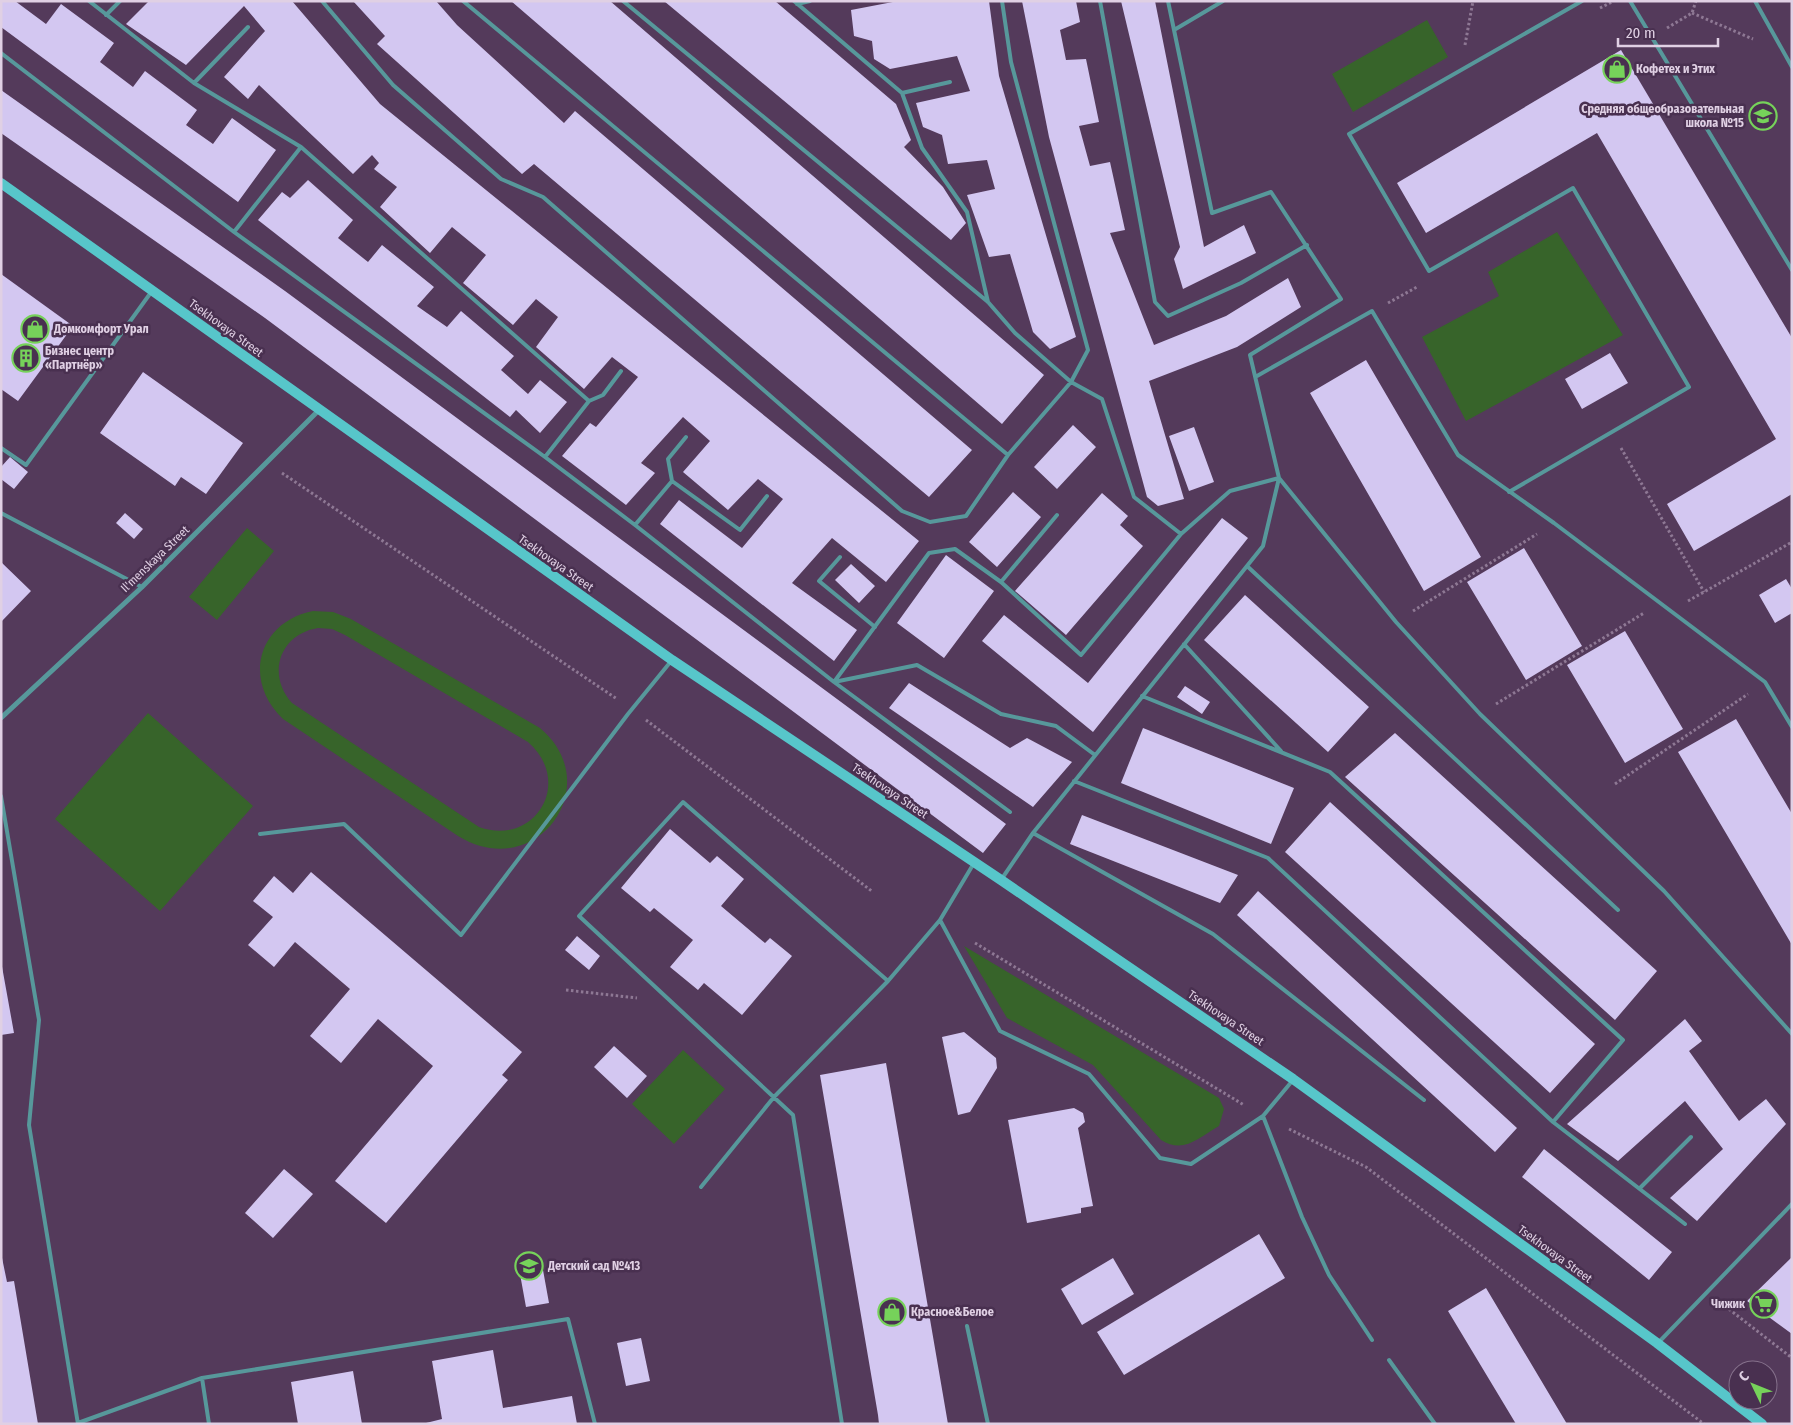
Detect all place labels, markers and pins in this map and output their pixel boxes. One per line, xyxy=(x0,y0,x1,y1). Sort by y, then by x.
shop icon: Кофетех и Этих xyxy=(1602,54,1632,84)
place label: Кофетех и Этих xyxy=(1636,62,1715,76)
school or university icon: Средняя общеобразовательная школа №15 xyxy=(1748,101,1778,131)
place label: Средняя общеобразовательная школа №15 xyxy=(1581,102,1744,130)
shop icon: Домкомфорт Урал xyxy=(20,314,50,344)
place label: Домкомфорт Урал xyxy=(53,322,149,336)
building icon: Бизнес центр «Партнёр» xyxy=(11,343,41,373)
place label: Бизнес центр «Партнёр» xyxy=(45,344,115,372)
school or university icon: Детский сад №413 xyxy=(514,1251,544,1281)
place label: Детский сад №413 xyxy=(547,1259,641,1273)
supermarket icon: Чижик xyxy=(1749,1289,1779,1319)
shop icon: Красное&Белое xyxy=(877,1297,907,1327)
place label: Чижик xyxy=(1711,1297,1746,1311)
place label: Красное&Белое xyxy=(911,1305,994,1319)

